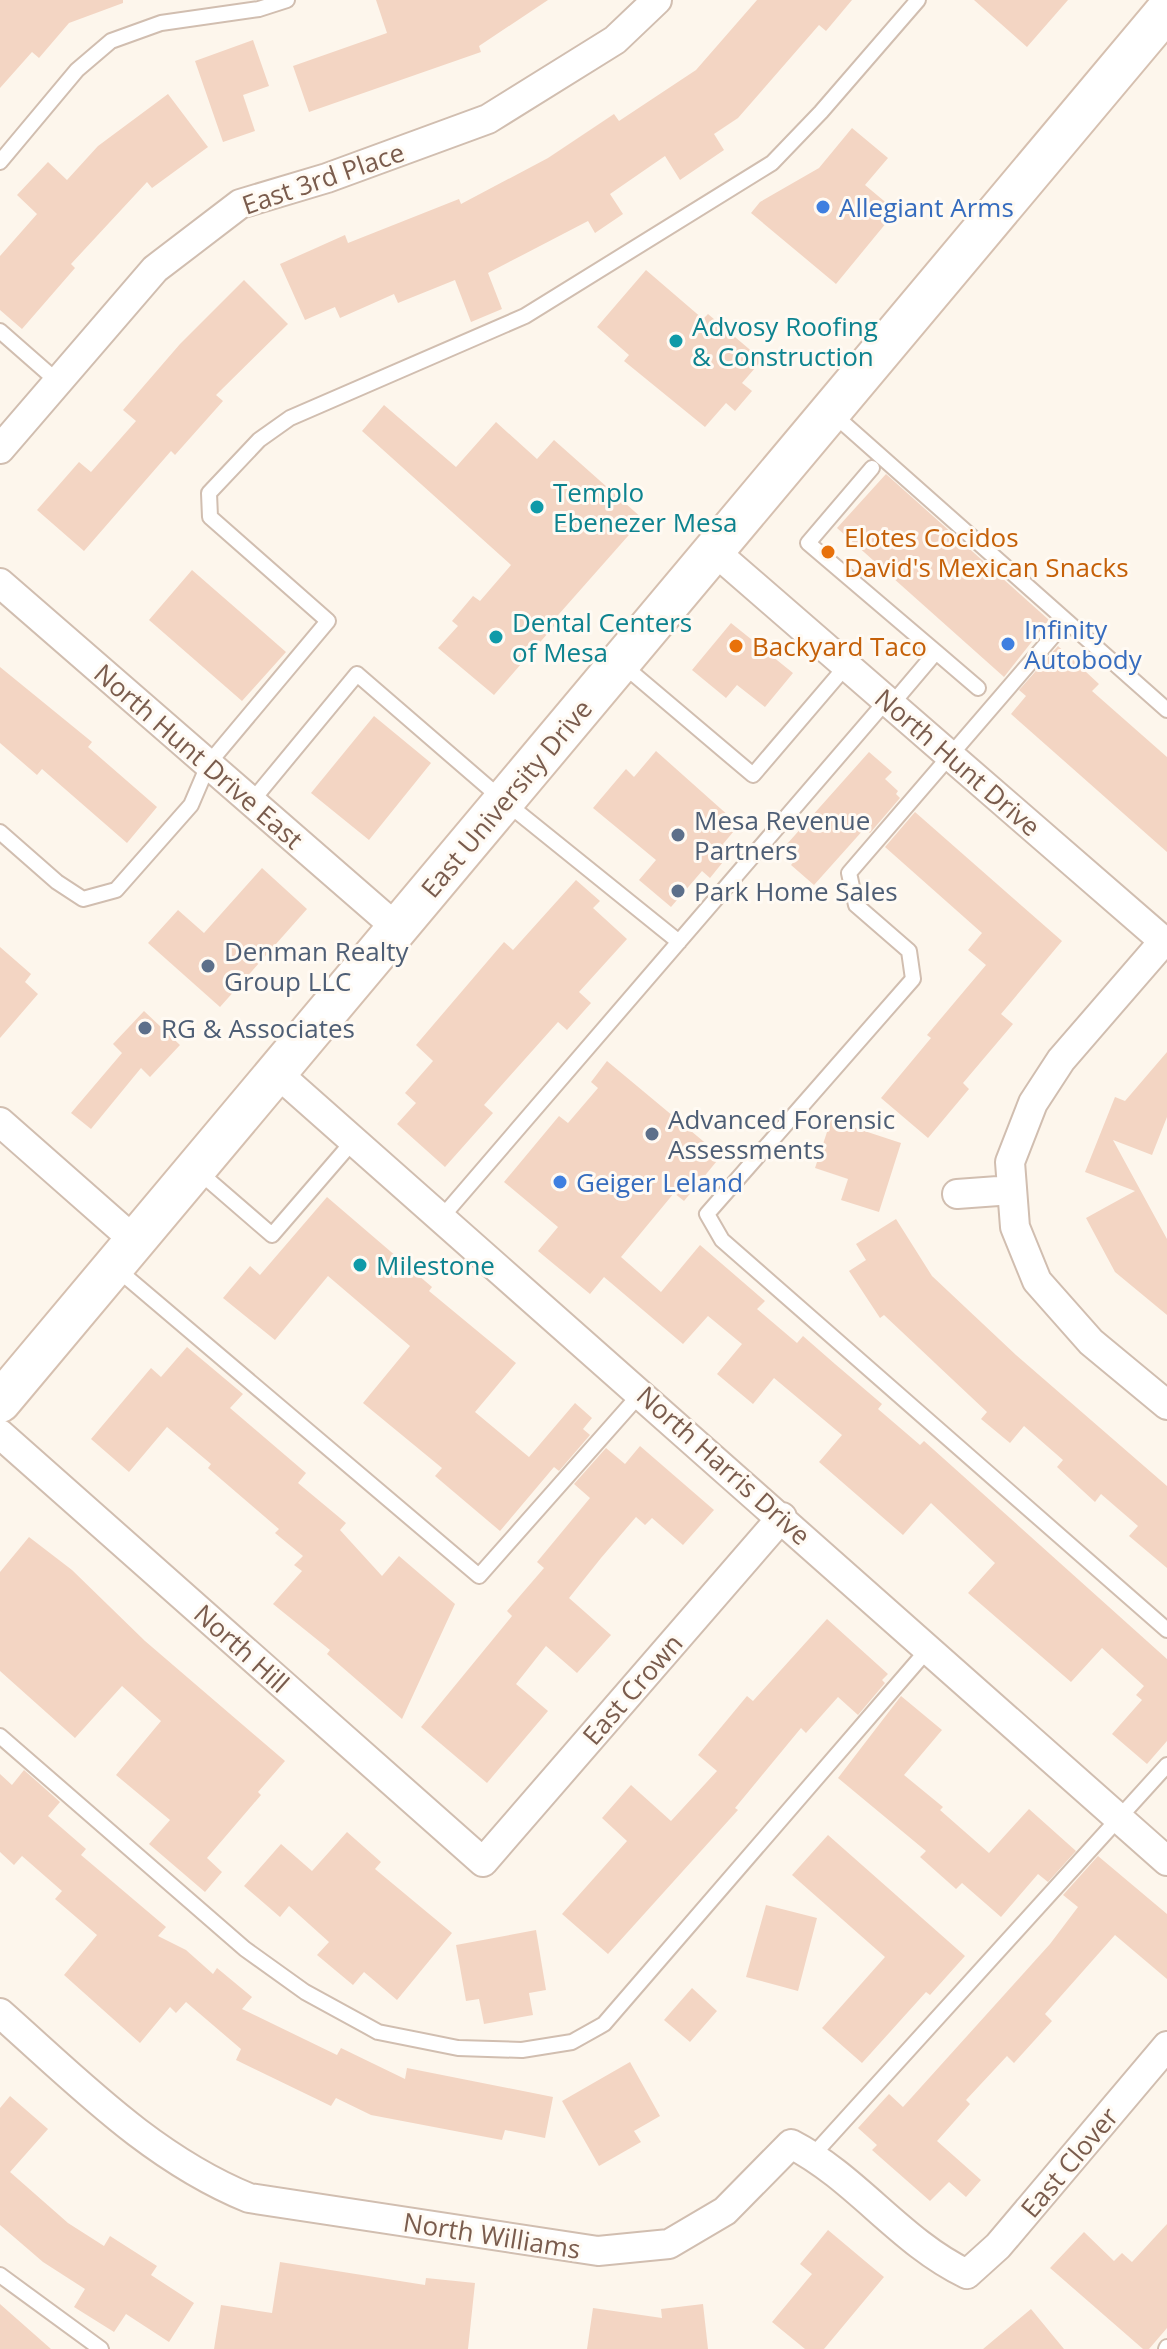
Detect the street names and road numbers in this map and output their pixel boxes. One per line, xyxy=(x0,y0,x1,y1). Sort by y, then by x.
street label: East 3rd Place xyxy=(237,133,409,223)
street label: North Hunt Drive East xyxy=(87,655,311,857)
street label: North Hunt Drive xyxy=(867,680,1049,844)
street label: East University Drive xyxy=(412,691,600,905)
street label: North Harris Drive xyxy=(629,1377,819,1553)
street label: North Hill xyxy=(187,1596,297,1700)
street label: East Crown xyxy=(574,1626,690,1752)
street label: East Clover xyxy=(1012,2099,1126,2225)
street label: North Williams xyxy=(401,2203,583,2267)

